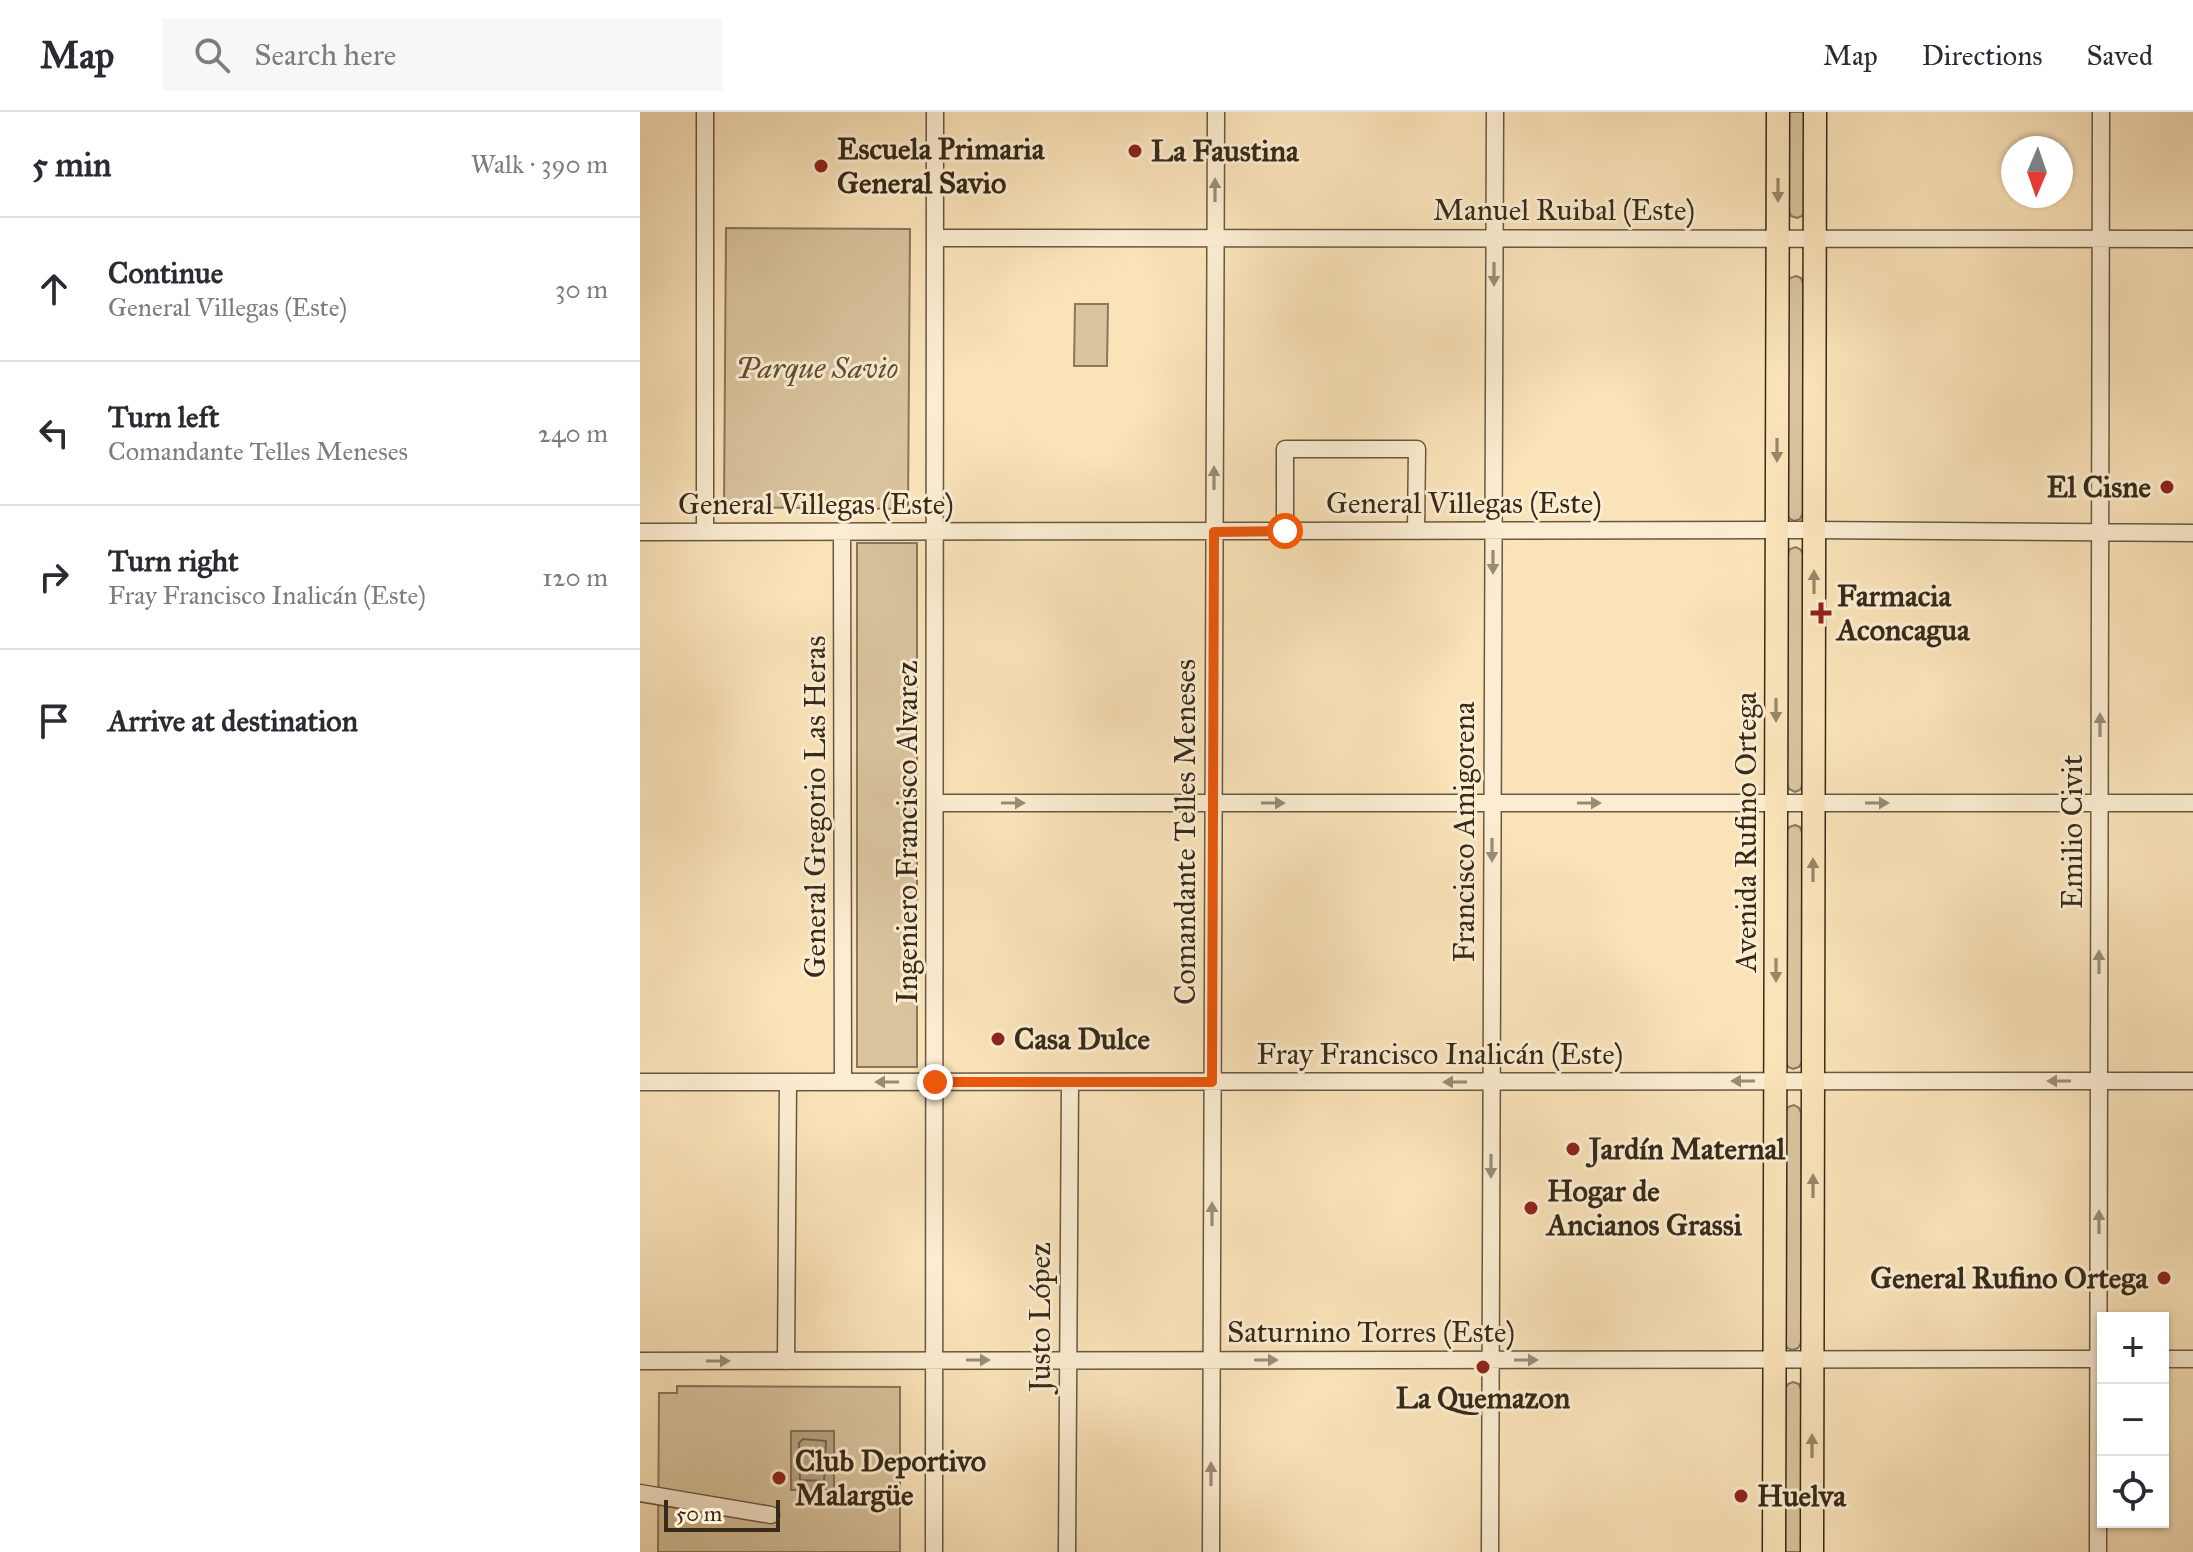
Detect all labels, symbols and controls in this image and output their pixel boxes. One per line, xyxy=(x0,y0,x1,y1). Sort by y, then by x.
search box xyxy=(162,19,722,91)
text: Map xyxy=(40,32,114,78)
icon: search xyxy=(190,33,234,77)
text: Search here xyxy=(254,37,396,73)
text: Map xyxy=(1823,38,1878,73)
text: Directions xyxy=(1922,38,2043,73)
text: Saved xyxy=(2087,38,2153,73)
place label: Escuela Primaria General Savio xyxy=(837,131,1046,201)
place label: La Faustina xyxy=(1151,133,1300,169)
north arrow xyxy=(2001,136,2073,208)
marker: La Faustina xyxy=(1126,142,1144,160)
text: 5 min xyxy=(32,144,111,185)
text: Walk · 390 m xyxy=(471,148,608,180)
marker: Escuela Primaria General Savio xyxy=(812,157,830,175)
one-way arrow xyxy=(1209,177,1221,202)
one-way arrow xyxy=(1772,178,1784,203)
street label: Manuel Ruibal (Este) xyxy=(1433,192,1695,229)
text: Continue xyxy=(108,255,223,291)
one-way arrow xyxy=(1488,262,1501,287)
icon: ahead xyxy=(32,267,76,311)
text: 30 m xyxy=(555,273,608,305)
text: General Villegas (Este) xyxy=(108,291,347,323)
park label: Parque Savio xyxy=(736,350,898,386)
text: Turn left xyxy=(108,399,219,435)
icon: left xyxy=(32,411,76,455)
text: 240 m xyxy=(538,417,608,449)
text: Comandante Telles Meneses xyxy=(108,435,408,467)
one-way arrow xyxy=(1771,438,1783,463)
one-way arrow xyxy=(1208,465,1220,490)
place label: El Cisne xyxy=(2047,469,2151,505)
marker: El Cisne xyxy=(2158,478,2176,496)
street label: General Villegas (Este) xyxy=(1326,485,1602,522)
street label: General Villegas (Este) xyxy=(678,486,954,523)
route start xyxy=(1267,513,1303,549)
text: Turn right xyxy=(108,543,239,579)
one-way arrow xyxy=(1487,550,1499,575)
icon: right xyxy=(32,555,76,599)
text: 120 m xyxy=(542,561,608,593)
one-way arrow xyxy=(1808,569,1820,594)
place label: Farmacia Aconcagua xyxy=(1835,578,1971,648)
text: Fray Francisco Inalicán (Este) xyxy=(108,579,426,611)
marker: Farmacia Aconcagua xyxy=(1812,604,1830,622)
street label: General Gregorio Las Heras xyxy=(797,636,833,978)
street label: Comandante Telles Meneses xyxy=(1167,659,1203,1005)
street label: Ingeniero Francisco Alvarez xyxy=(889,660,925,1004)
street label: Avenida Rufino Ortega xyxy=(1728,692,1764,974)
one-way arrow xyxy=(1770,698,1783,723)
icon: arrive xyxy=(32,699,76,743)
street label: Francisco Amigorena xyxy=(1446,701,1482,962)
text: Arrive at destination xyxy=(108,703,358,739)
one-way arrow xyxy=(2094,712,2106,737)
street label: Emilio Civit xyxy=(2054,754,2090,909)
one-way arrow xyxy=(1001,797,1026,809)
one-way arrow xyxy=(1261,797,1286,809)
one-way arrow xyxy=(1577,797,1602,809)
one-way arrow xyxy=(1865,797,1890,809)
one-way arrow xyxy=(1486,838,1498,863)
one-way arrow xyxy=(1807,857,1819,882)
one-way arrow xyxy=(2093,949,2105,974)
one-way arrow xyxy=(1770,958,1782,983)
place label: Casa Dulce xyxy=(1014,1021,1151,1057)
marker: Casa Dulce xyxy=(989,1030,1007,1048)
street label: Fray Francisco Inalicán (Este) xyxy=(1257,1036,1623,1073)
route end xyxy=(917,1064,953,1100)
one-way arrow xyxy=(1730,1075,1755,1087)
one-way arrow xyxy=(2046,1075,2071,1087)
one-way arrow xyxy=(874,1076,899,1088)
one-way arrow xyxy=(1442,1076,1467,1088)
place label: Jardín Maternal xyxy=(1585,1131,1786,1168)
marker: Jardín Maternal xyxy=(1564,1140,1582,1158)
one-way arrow xyxy=(1485,1154,1497,1179)
place label: Hogar de Ancianos Grassi xyxy=(1545,1173,1743,1243)
one-way arrow xyxy=(1806,1173,1819,1198)
marker: Hogar de Ancianos Grassi xyxy=(1522,1199,1540,1217)
one-way arrow xyxy=(1206,1201,1218,1226)
one-way arrow xyxy=(2093,1209,2105,1234)
street label: Justo López xyxy=(1022,1242,1058,1395)
place label: General Rufino Ortega xyxy=(1870,1260,2149,1296)
marker: General Rufino Ortega xyxy=(2155,1269,2173,1287)
map controls xyxy=(2097,1312,2169,1528)
button: + xyxy=(2097,1312,2169,1384)
street label: Saturnino Torres (Este) xyxy=(1227,1314,1515,1351)
one-way arrow xyxy=(966,1354,991,1366)
one-way arrow xyxy=(1254,1354,1279,1366)
one-way arrow xyxy=(1514,1354,1539,1366)
one-way arrow xyxy=(706,1355,731,1367)
marker: La Quemazon xyxy=(1474,1358,1492,1376)
place label: La Quemazon xyxy=(1396,1380,1571,1416)
button: − xyxy=(2097,1384,2169,1456)
one-way arrow xyxy=(1806,1433,1818,1458)
place label: Club Deportivo Malargüe xyxy=(795,1443,986,1513)
button: locate xyxy=(2097,1456,2169,1528)
one-way arrow xyxy=(1205,1461,1217,1486)
marker: Club Deportivo Malargüe xyxy=(770,1469,788,1487)
place label: Huelva xyxy=(1757,1478,1847,1514)
marker: Huelva xyxy=(1732,1487,1750,1505)
scale bar xyxy=(664,1496,780,1532)
text: 50 m xyxy=(676,1500,722,1527)

